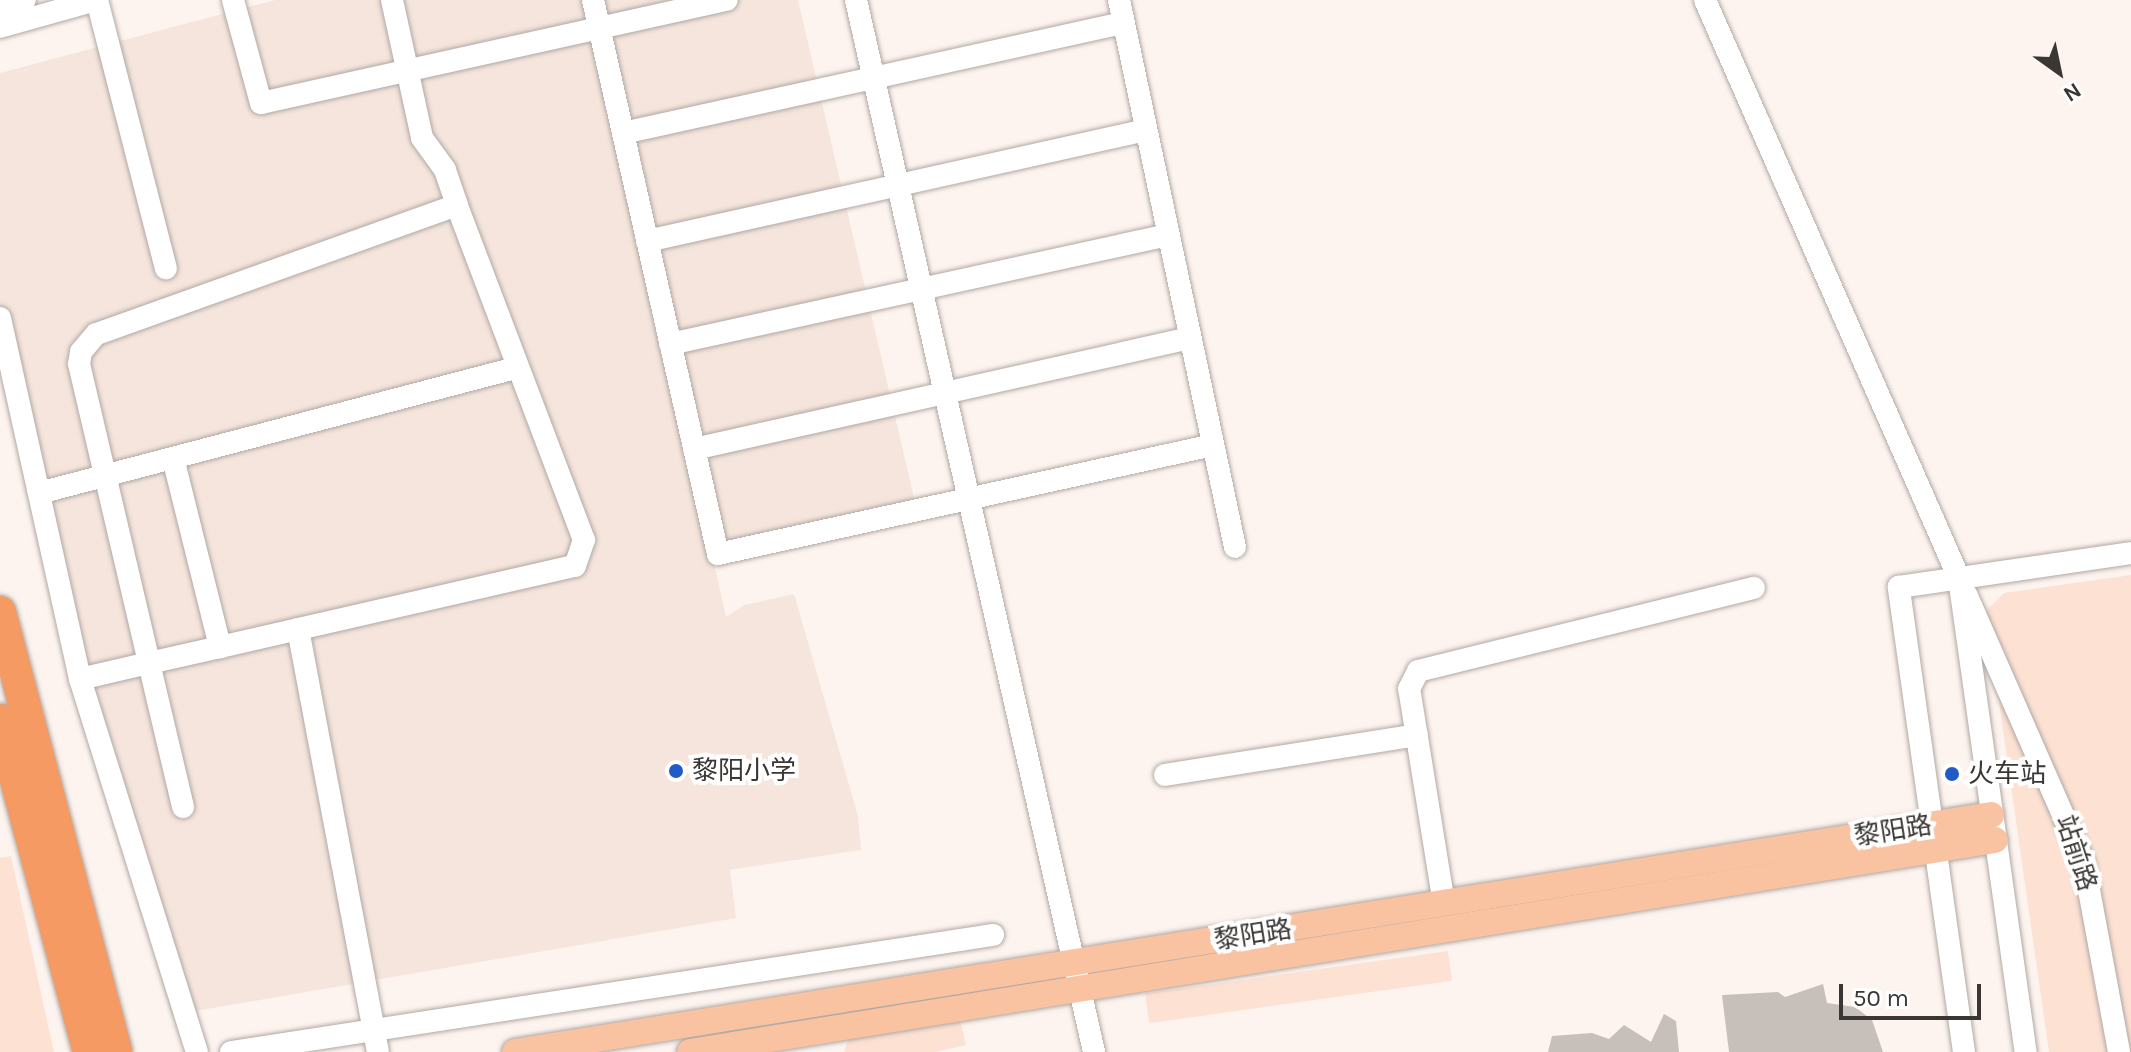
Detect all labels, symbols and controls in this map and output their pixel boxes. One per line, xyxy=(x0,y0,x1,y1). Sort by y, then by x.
north arrow xyxy=(2019,32,2099,112)
text: N xyxy=(2058,77,2086,107)
place label: 黎阳小学 xyxy=(692,755,796,787)
place label: 火车站 xyxy=(1968,758,2046,790)
marker: 黎阳小学 xyxy=(667,762,685,780)
marker: 火车站 xyxy=(1943,765,1961,783)
street label: 黎阳路 xyxy=(1852,809,1934,853)
street label: 站前路 xyxy=(2049,811,2103,895)
street label: 黎阳路 xyxy=(1212,913,1294,957)
scale bar xyxy=(1843,968,1985,1018)
text: 50 m xyxy=(1853,984,1909,1012)

